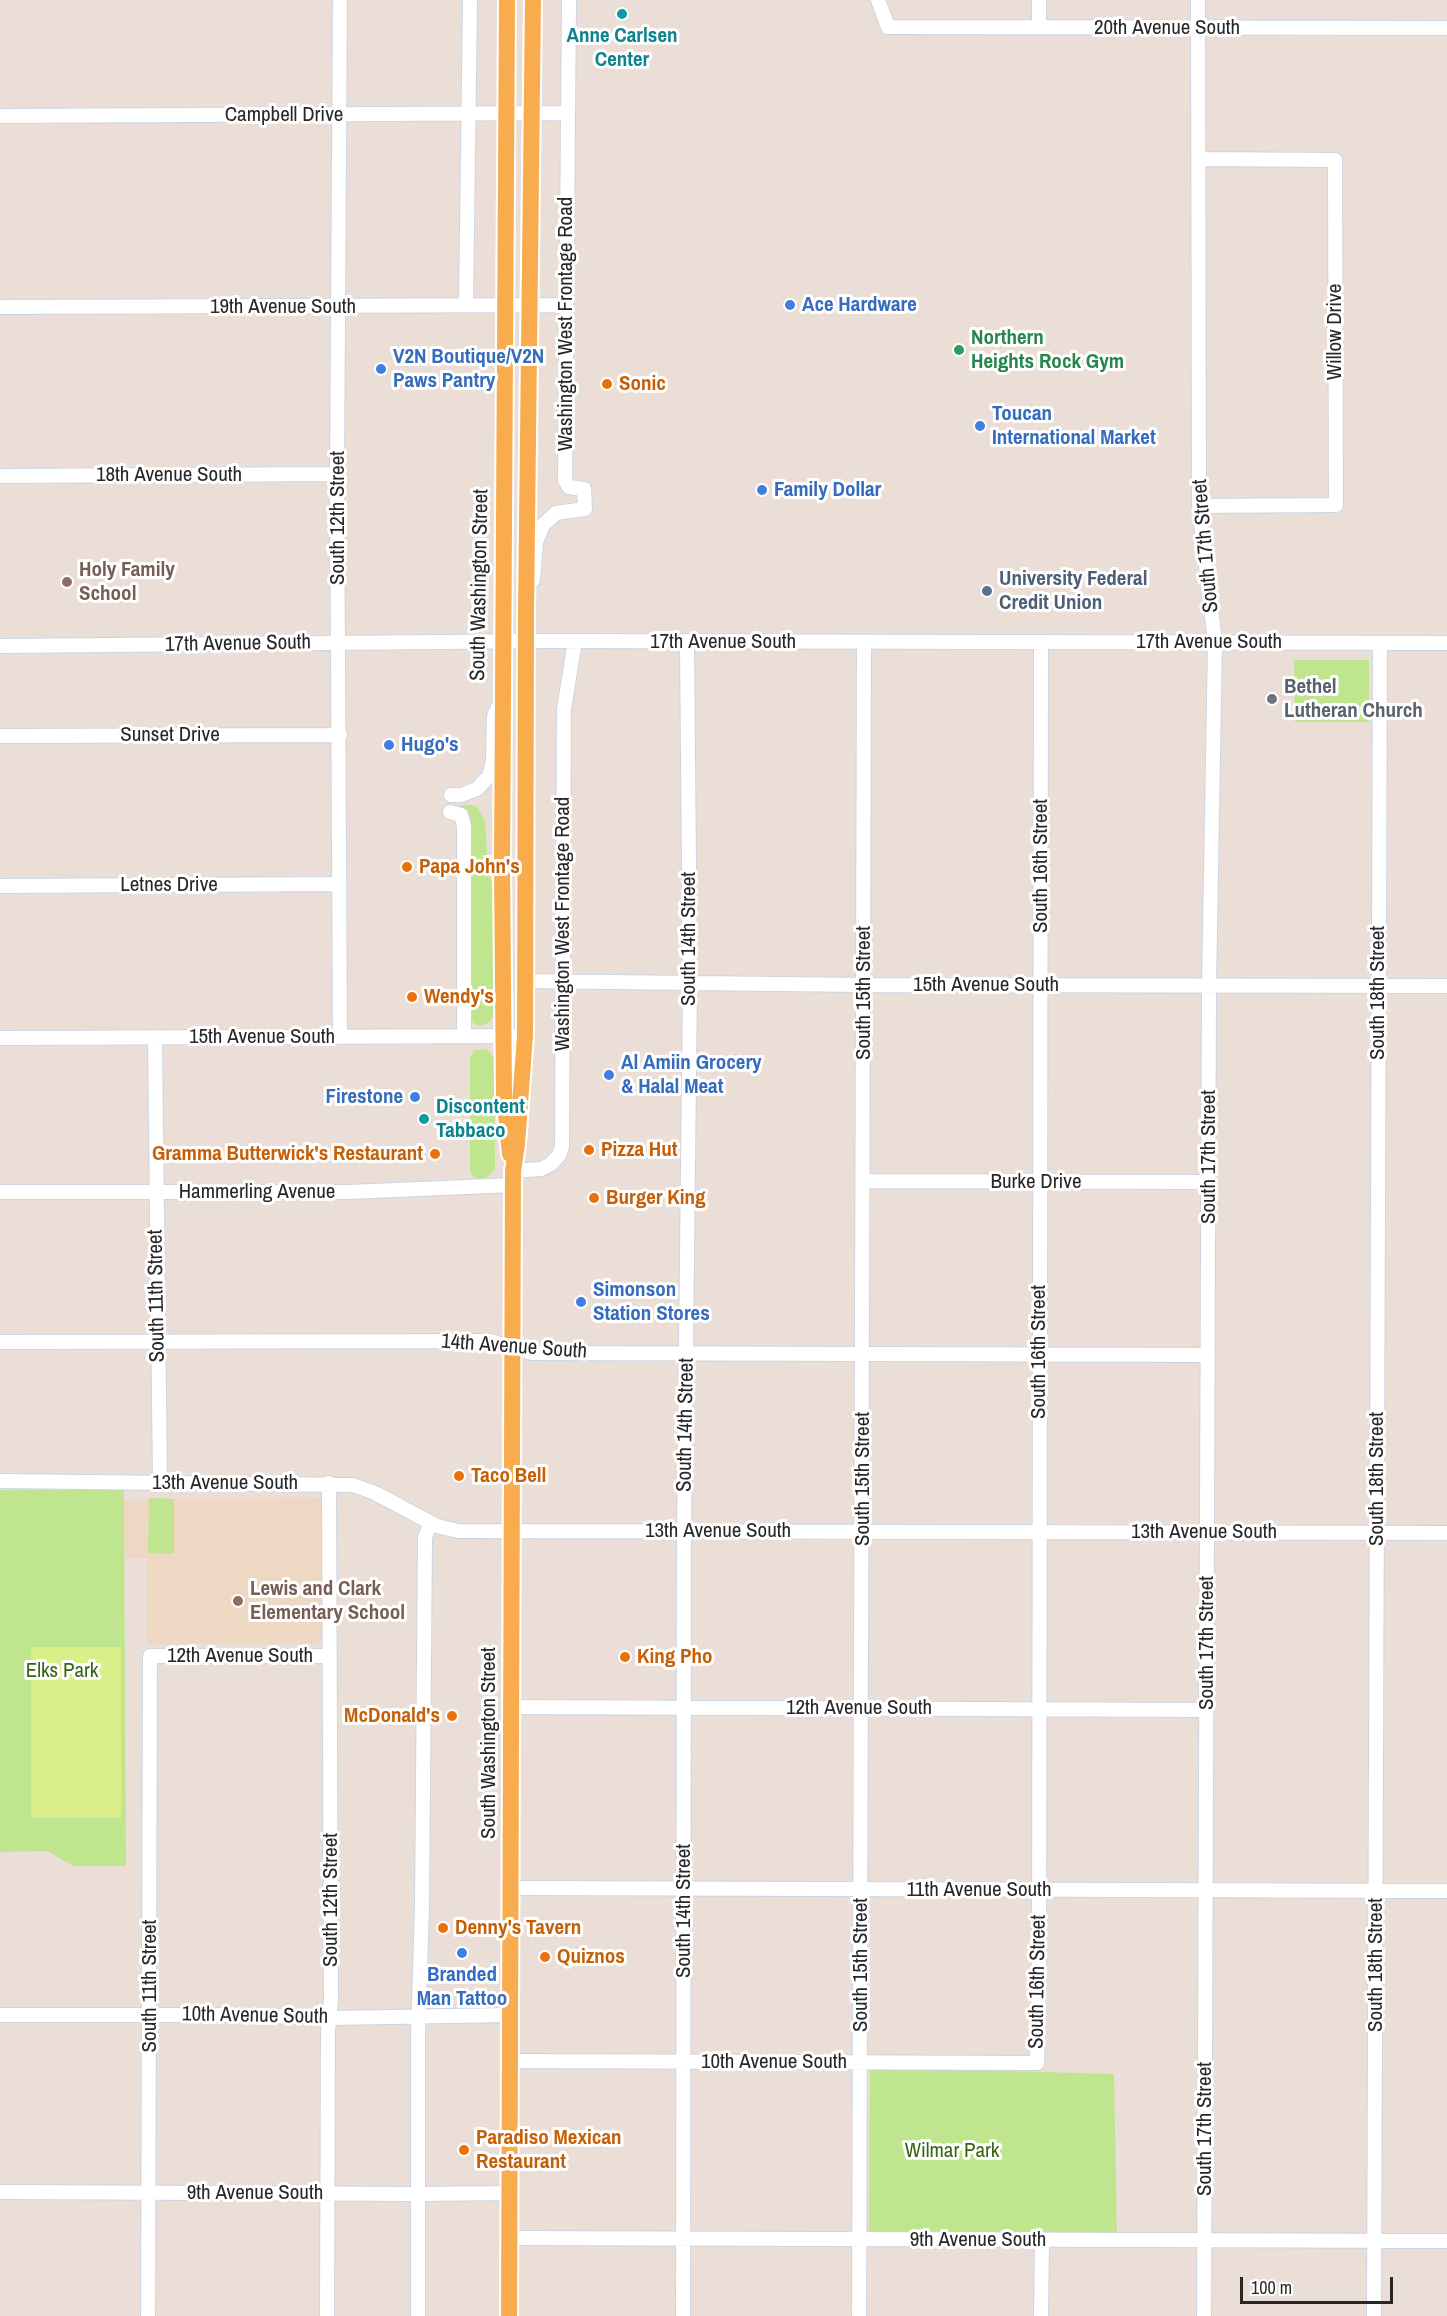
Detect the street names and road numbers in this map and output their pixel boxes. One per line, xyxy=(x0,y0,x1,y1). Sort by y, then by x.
street label: 20th Avenue South xyxy=(1094,15,1240,41)
street label: Campbell Drive xyxy=(225,102,343,128)
street label: Washington West Frontage Road xyxy=(553,197,579,451)
street label: Willow Drive xyxy=(1322,284,1348,380)
street label: 19th Avenue South xyxy=(210,294,356,320)
street label: South 12th Street xyxy=(325,451,351,585)
street label: 18th Avenue South xyxy=(96,462,242,488)
street label: South 17th Street xyxy=(1188,478,1224,614)
street label: South Washington Street xyxy=(466,489,494,681)
street label: 17th Avenue South xyxy=(650,629,796,655)
street label: 17th Avenue South xyxy=(1136,629,1282,655)
street label: 17th Avenue South xyxy=(165,630,311,658)
street label: Sunset Drive xyxy=(120,722,220,748)
street label: Washington West Frontage Road xyxy=(550,797,576,1051)
street label: South 16th Street xyxy=(1028,799,1054,933)
street label: Letnes Drive xyxy=(120,872,218,898)
street label: South 14th Street xyxy=(676,872,702,1006)
street label: South 15th Street xyxy=(851,926,877,1060)
street label: South 18th Street xyxy=(1365,926,1391,1060)
street label: 15th Avenue South xyxy=(913,972,1059,998)
street label: 15th Avenue South xyxy=(189,1024,335,1050)
street label: South 17th Street xyxy=(1196,1090,1222,1224)
street label: Burke Drive xyxy=(991,1169,1081,1195)
street label: Hammerling Avenue xyxy=(179,1179,335,1205)
street label: South 11th Street xyxy=(143,1229,171,1363)
street label: South 16th Street xyxy=(1026,1285,1052,1419)
street label: 14th Avenue South xyxy=(440,1329,588,1365)
street label: South 14th Street xyxy=(672,1358,700,1492)
street label: South 15th Street xyxy=(850,1412,876,1546)
street label: South 18th Street xyxy=(1364,1412,1390,1546)
street label: 13th Avenue South xyxy=(152,1470,298,1496)
street label: 13th Avenue South xyxy=(645,1518,791,1544)
street label: 13th Avenue South xyxy=(1131,1519,1277,1545)
street label: South 17th Street xyxy=(1194,1576,1220,1710)
street label: 12th Avenue South xyxy=(167,1643,313,1669)
street label: South Washington Street xyxy=(476,1647,502,1839)
street label: 12th Avenue South xyxy=(786,1695,932,1721)
street label: South 12th Street xyxy=(318,1833,344,1967)
street label: South 14th Street xyxy=(671,1844,697,1978)
street label: 11th Avenue South xyxy=(907,1877,1051,1903)
street label: South 15th Street xyxy=(848,1898,874,2032)
street label: South 18th Street xyxy=(1363,1898,1389,2032)
street label: South 16th Street xyxy=(1024,1915,1052,2049)
street label: South 11th Street xyxy=(137,1920,163,2052)
street label: 10th Avenue South xyxy=(182,2002,328,2030)
street label: 10th Avenue South xyxy=(701,2049,847,2075)
street label: South 17th Street xyxy=(1192,2062,1218,2196)
street label: 9th Avenue South xyxy=(187,2180,323,2206)
street label: 9th Avenue South xyxy=(910,2227,1046,2253)

